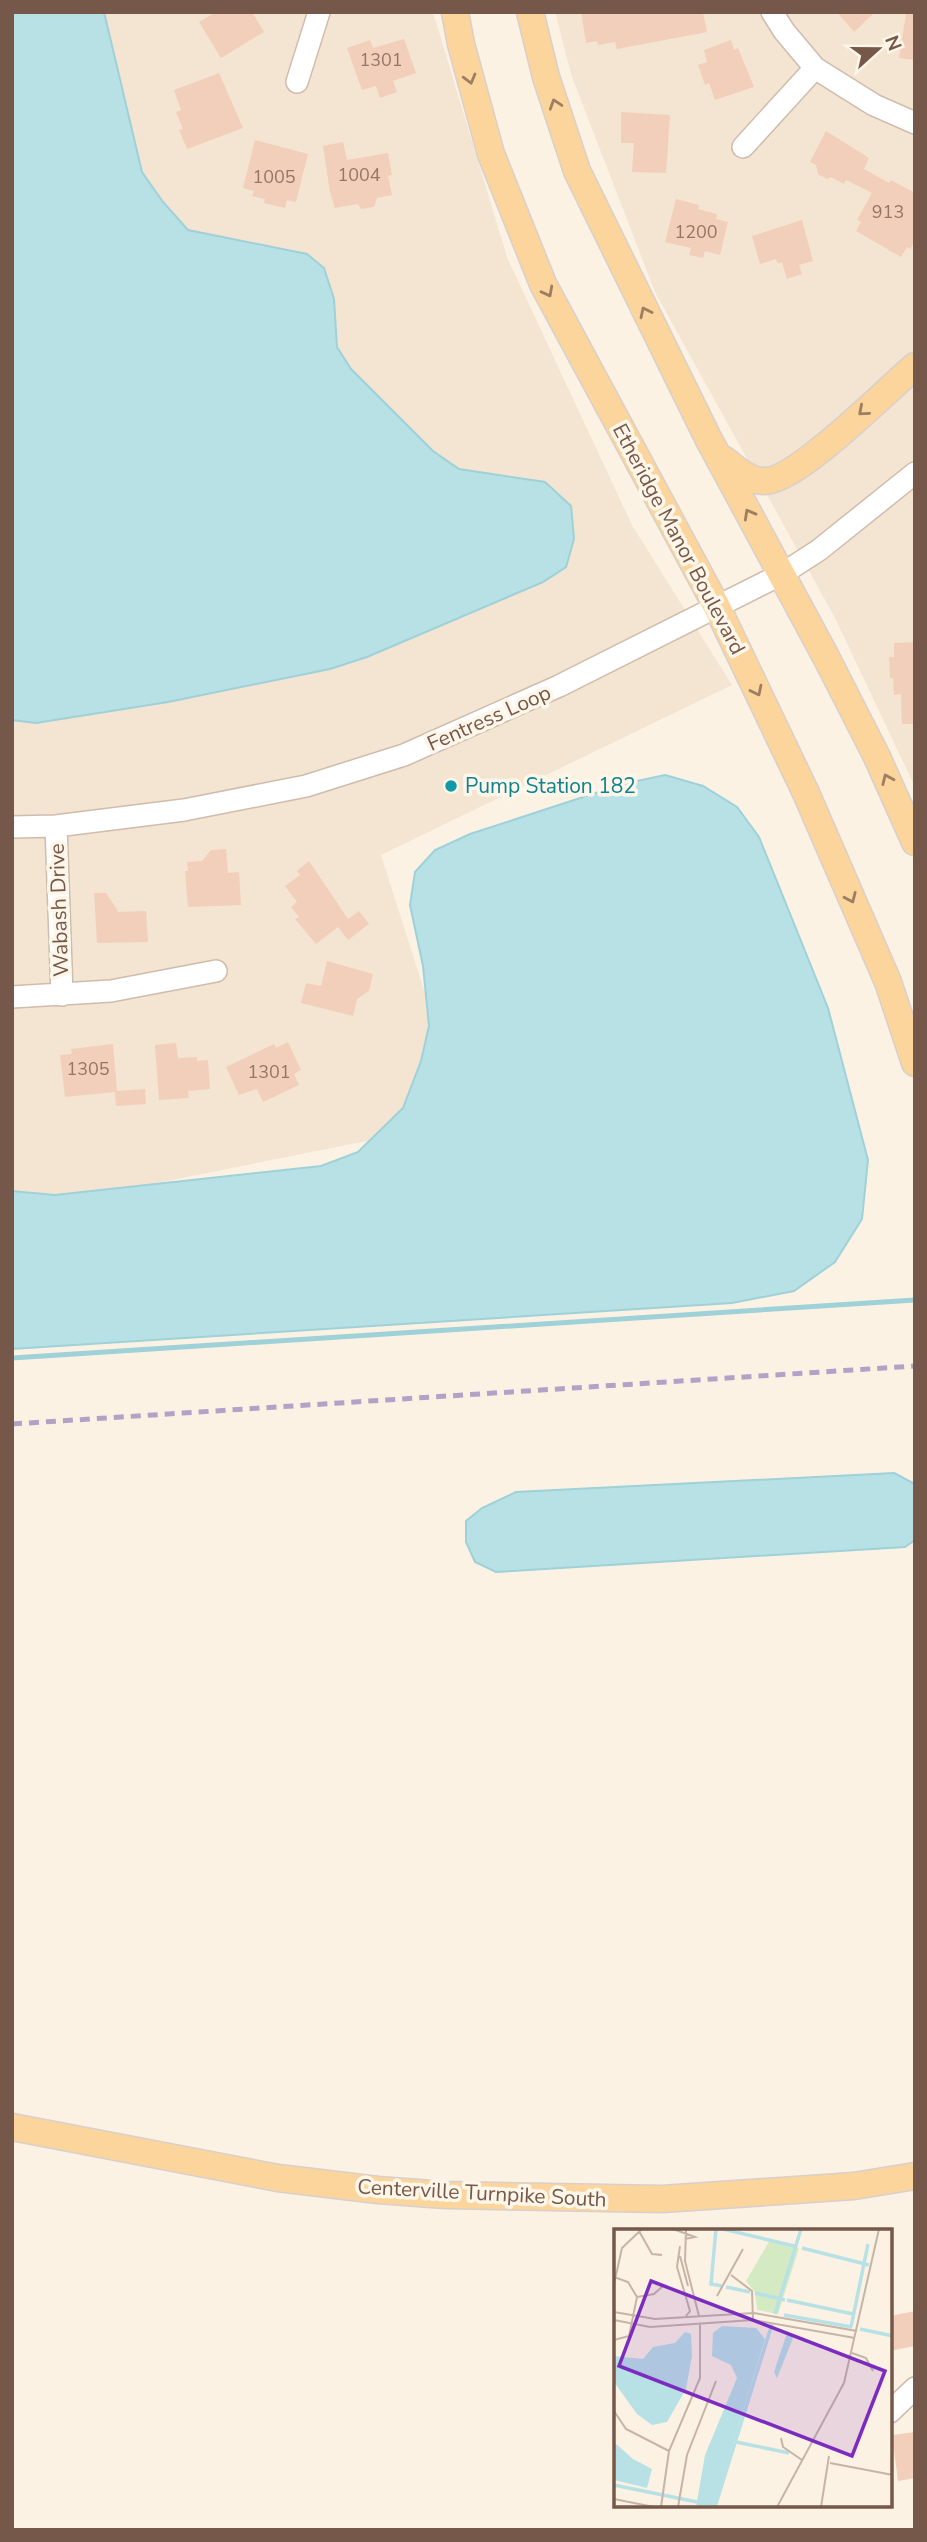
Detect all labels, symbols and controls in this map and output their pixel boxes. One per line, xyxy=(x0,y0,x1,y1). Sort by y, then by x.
north arrow xyxy=(843,14,913,84)
text: N xyxy=(878,32,908,55)
house number: 1301 xyxy=(359,48,403,72)
one-way arrow xyxy=(462,72,477,84)
one-way arrow xyxy=(548,98,563,110)
house number: 1004 xyxy=(337,163,381,187)
house number: 1005 xyxy=(252,165,296,189)
house number: 913 xyxy=(872,200,904,224)
house number: 1200 xyxy=(674,220,718,244)
one-way arrow xyxy=(539,285,553,297)
one-way arrow xyxy=(640,307,654,319)
one-way arrow xyxy=(859,403,872,415)
street label: Etheridge Manor Boulevard xyxy=(606,419,752,659)
one-way arrow xyxy=(744,509,758,521)
street label: Fentress Loop xyxy=(423,678,555,758)
one-way arrow xyxy=(749,684,763,696)
place label: Pump Station 182 xyxy=(465,772,636,800)
one-way arrow xyxy=(881,774,895,787)
marker: Pump Station 182 xyxy=(443,778,459,794)
street label: Wabash Drive xyxy=(43,843,75,977)
one-way arrow xyxy=(843,890,857,903)
house number: 1305 xyxy=(66,1057,110,1081)
house number: 1301 xyxy=(247,1060,291,1084)
street label: Centerville Turnpike South xyxy=(357,2172,607,2214)
inset map xyxy=(614,2229,892,2507)

